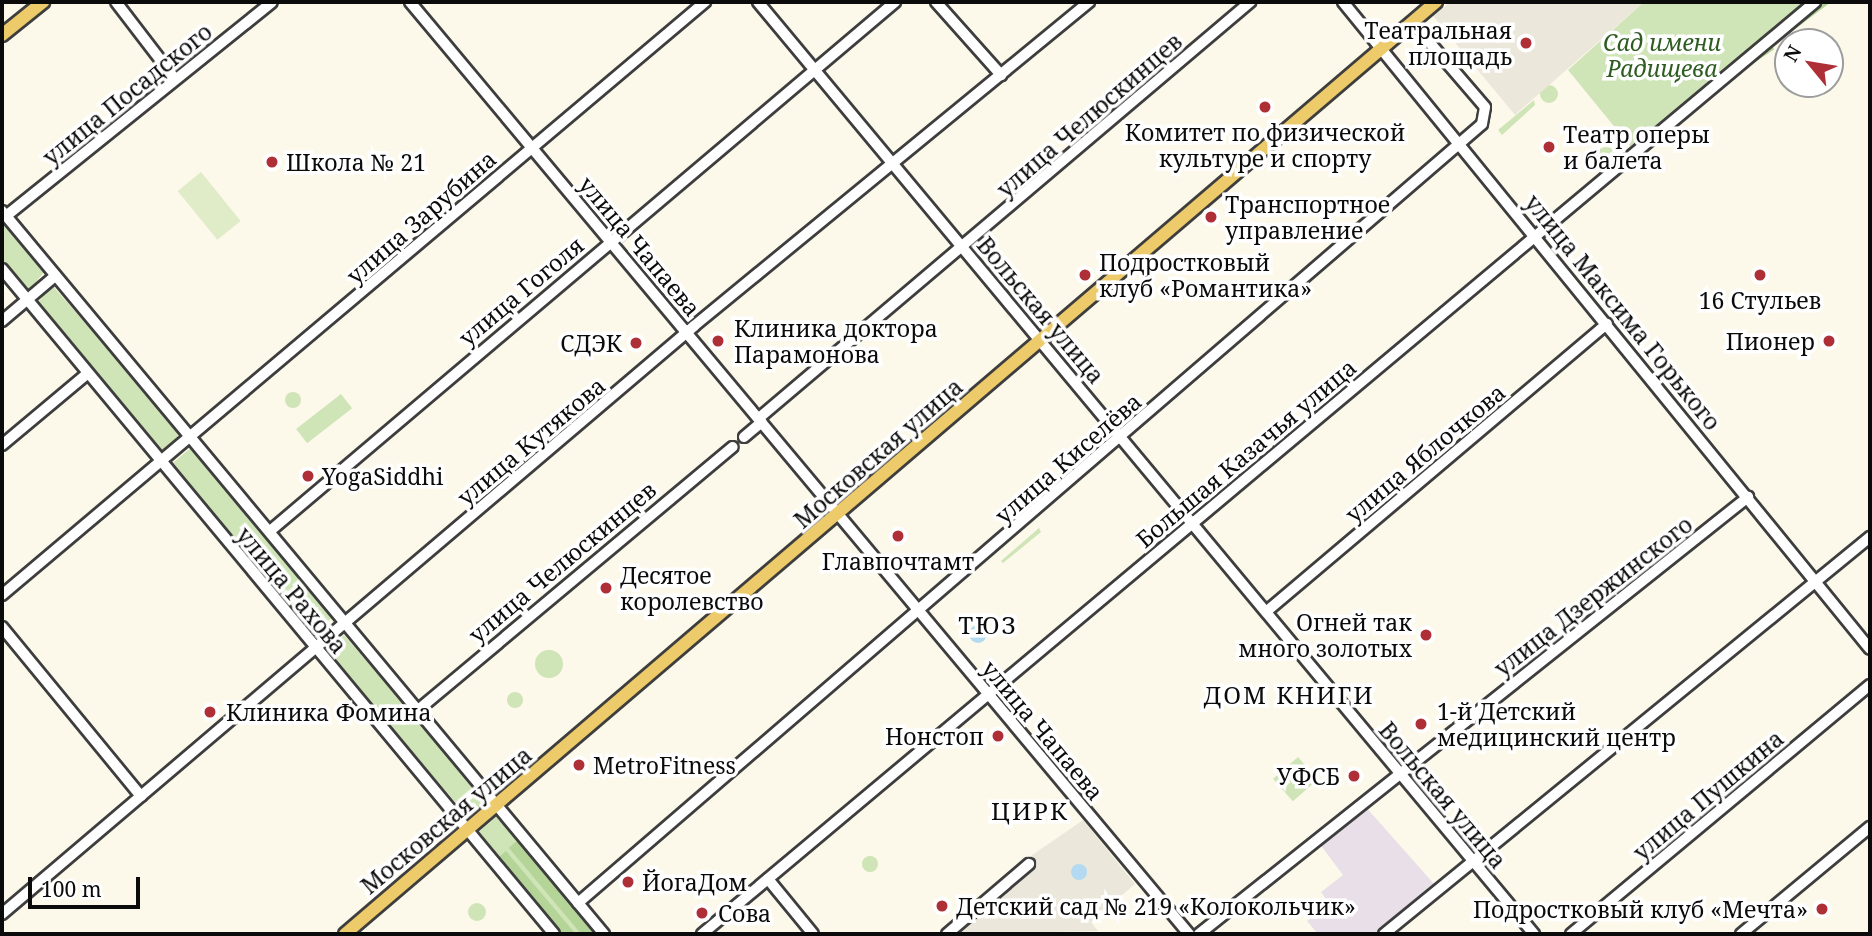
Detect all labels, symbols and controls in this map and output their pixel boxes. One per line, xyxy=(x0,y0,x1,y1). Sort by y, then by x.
place label: Театральная площадь xyxy=(1364,16,1512,70)
street label: улица Посадского xyxy=(37,17,217,171)
street label: улица Челюскинцев xyxy=(991,27,1187,203)
park label: Сад имени Радищева xyxy=(1603,28,1721,82)
north arrow xyxy=(1774,28,1844,98)
marker: Театральная площадь xyxy=(1518,35,1534,51)
text: N xyxy=(1778,41,1808,66)
marker: Комитет по физической культуре и спорту xyxy=(1257,99,1273,115)
place label: Комитет по физической культуре и спорту xyxy=(1125,118,1405,172)
place label: Театр оперы и балета xyxy=(1563,120,1710,174)
marker: Театр оперы и балета xyxy=(1541,139,1557,155)
street label: улица Зарубина xyxy=(341,145,501,289)
place label: Школа № 21 xyxy=(286,148,426,176)
marker: Школа № 21 xyxy=(264,154,280,170)
street label: улица Чапаева xyxy=(574,171,706,321)
street label: улица Максима Горького xyxy=(1519,189,1727,435)
place label: Транспортное управление xyxy=(1225,190,1390,244)
marker: Транспортное управление xyxy=(1203,209,1219,225)
street label: улица Гоголя xyxy=(453,231,589,351)
street label: Вольская улица xyxy=(972,231,1110,389)
place label: Подростковый клуб «Романтика» xyxy=(1099,248,1312,302)
marker: Подростковый клуб «Романтика» xyxy=(1077,267,1093,283)
marker: 16 Стульев xyxy=(1752,267,1768,283)
place label: 16 Стульев xyxy=(1699,286,1821,314)
place label: Клиника доктора Парамонова xyxy=(734,314,938,368)
place label: Пионер xyxy=(1726,327,1815,355)
place label: СДЭК xyxy=(560,329,622,357)
marker: Клиника доктора Парамонова xyxy=(708,331,728,351)
marker: Пионер xyxy=(1821,333,1837,349)
marker: СДЭК xyxy=(628,335,644,351)
street label: Большая Казачья улица xyxy=(1130,353,1362,553)
street label: улица Кутякова xyxy=(452,371,610,511)
street label: Московская улица xyxy=(788,372,968,534)
street label: улица Яблочкова xyxy=(1339,378,1511,528)
street label: улица Киселёва xyxy=(989,387,1147,529)
place label: YogaSiddhi xyxy=(322,462,443,490)
marker: YogaSiddhi xyxy=(300,468,316,484)
street label: улица Челюскинцев xyxy=(463,476,661,648)
street label: улица Дзержинского xyxy=(1488,510,1698,682)
street label: улица Рахова xyxy=(231,521,353,659)
marker: Главпочтамт xyxy=(890,528,906,544)
place label: Главпочтамт xyxy=(822,547,974,575)
place label: Десятое королевство xyxy=(620,561,763,615)
marker: Десятое королевство xyxy=(598,580,614,596)
place label: Огней так много золотых xyxy=(1238,608,1412,662)
district label: ТЮЗ xyxy=(959,611,1017,639)
marker: Огней так много золотых xyxy=(1418,627,1434,643)
street label: улица Чапаева xyxy=(977,655,1109,805)
district label: ДОМ КНИГИ xyxy=(1205,681,1373,709)
place label: 1-й Детский медицинский центр xyxy=(1437,697,1676,751)
place label: Клиника Фомина xyxy=(226,698,432,726)
marker: Клиника Фомина xyxy=(200,702,220,722)
marker: 1-й Детский медицинский центр xyxy=(1411,714,1431,734)
street label: Вольская улица xyxy=(1374,716,1512,874)
place label: Нонстоп xyxy=(885,722,984,750)
street label: улица Пушкина xyxy=(1627,724,1789,866)
marker: Нонстоп xyxy=(990,728,1006,744)
street label: Московская улица xyxy=(355,741,537,899)
place label: MetroFitness xyxy=(593,751,736,779)
marker: MetroFitness xyxy=(571,757,587,773)
place label: УФСБ xyxy=(1277,762,1340,790)
marker: УФСБ xyxy=(1346,768,1362,784)
district label: ЦИРК xyxy=(992,797,1068,825)
scale bar xyxy=(32,862,144,906)
place label: ЙогаДом xyxy=(642,868,747,896)
marker: ЙогаДом xyxy=(620,874,636,890)
text: 100 m xyxy=(41,875,102,903)
place label: Детский сад № 219 «Колокольчик» xyxy=(956,892,1356,920)
place label: Подростковый клуб «Мечта» xyxy=(1473,895,1808,923)
marker: Детский сад № 219 «Колокольчик» xyxy=(934,898,950,914)
place label: Сова xyxy=(718,899,771,927)
marker: Подростковый клуб «Мечта» xyxy=(1814,901,1830,917)
marker: Сова xyxy=(692,903,712,923)

